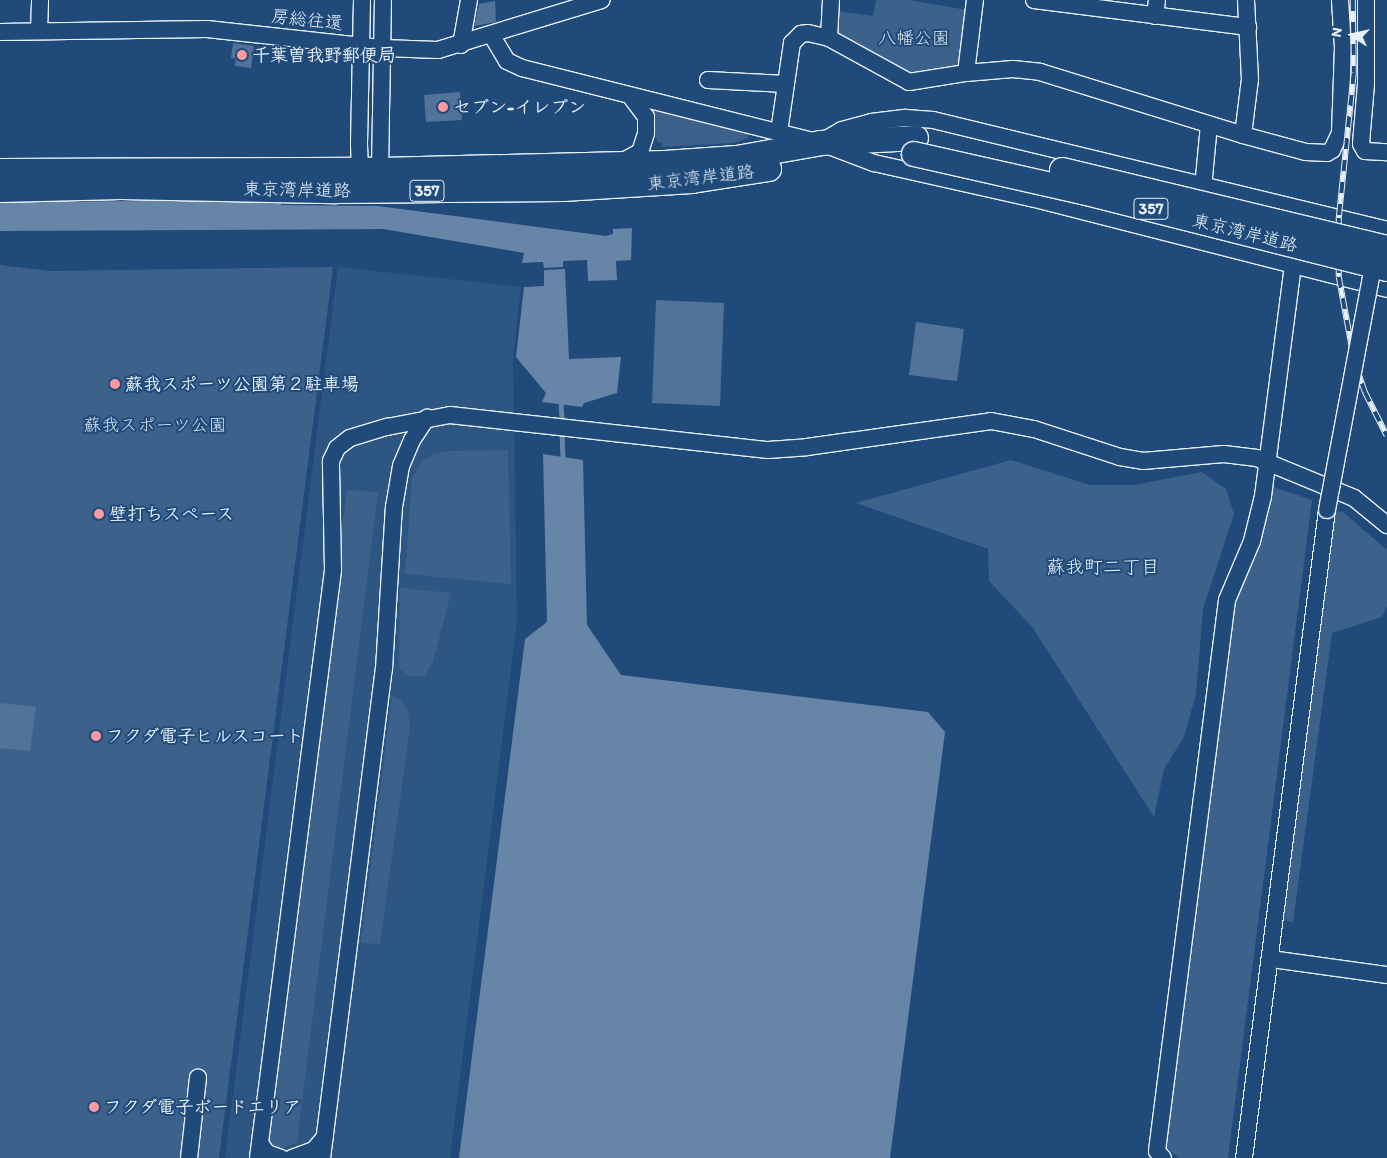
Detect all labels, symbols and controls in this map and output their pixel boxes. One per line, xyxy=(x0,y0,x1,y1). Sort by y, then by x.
street label: 房総往還 xyxy=(270,5,344,35)
north arrow xyxy=(1327,10,1377,60)
text: N xyxy=(1328,26,1346,38)
park label: 八幡公園 xyxy=(878,27,950,49)
place label: 千葉曽我野郵便局 xyxy=(252,44,396,66)
marker: 千葉曽我野郵便局 xyxy=(236,49,248,61)
place label: セブン-イレブン xyxy=(453,96,586,118)
marker: セブン-イレブン xyxy=(437,101,449,113)
street label: 東京湾岸道路 xyxy=(646,161,756,195)
street label: 東京湾岸道路 xyxy=(243,178,351,202)
road number: 357 xyxy=(408,178,446,205)
road number: 357 xyxy=(1132,195,1170,222)
street label: 東京湾岸道路 xyxy=(1190,209,1300,257)
place label: 蘇我スポーツ公園第２駐車場 xyxy=(125,373,359,395)
marker: 蘇我スポーツ公園第２駐車場 xyxy=(109,378,121,390)
park label: 蘇我スポーツ公園 xyxy=(83,414,227,436)
place label: 壁打ちスペース xyxy=(109,503,235,525)
marker: 壁打ちスペース xyxy=(93,508,105,520)
district label: 蘇我町二丁目 xyxy=(1046,556,1160,578)
place label: フクダ電子ヒルスコート xyxy=(106,725,304,747)
marker: フクダ電子ヒルスコート xyxy=(90,730,102,742)
place label: フクダ電子ボードエリア xyxy=(104,1096,302,1118)
marker: フクダ電子ボードエリア xyxy=(88,1101,100,1113)

